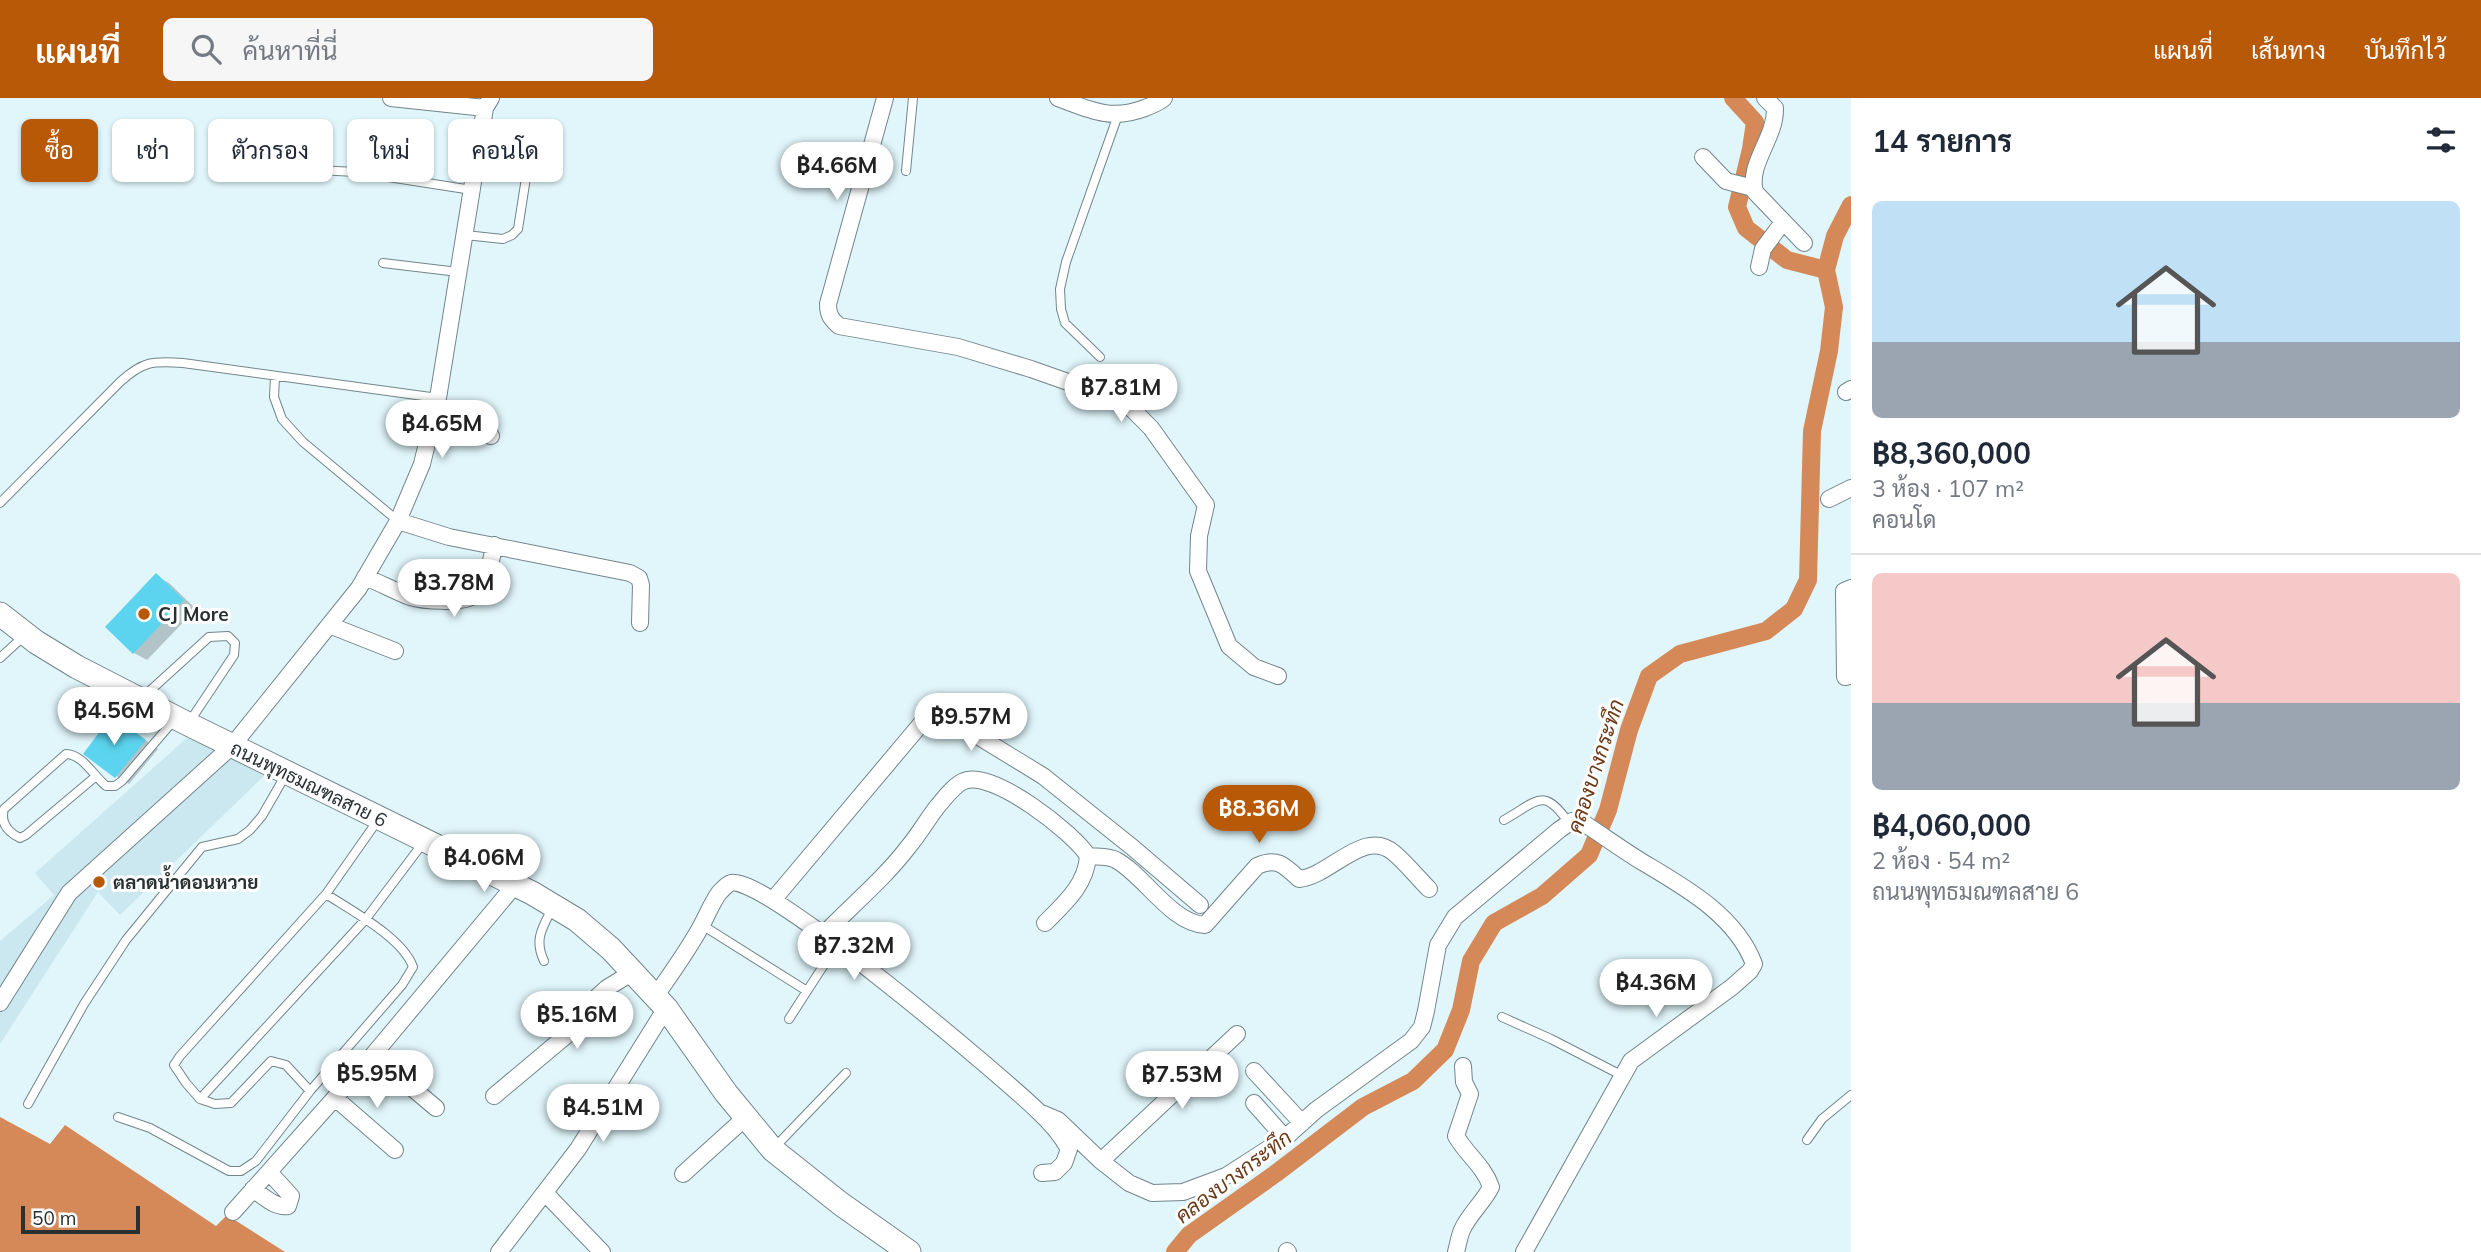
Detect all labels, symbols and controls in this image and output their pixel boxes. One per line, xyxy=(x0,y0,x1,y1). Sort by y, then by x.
search box xyxy=(163,18,653,81)
text: แผนที่ xyxy=(35,30,121,71)
icon: search xyxy=(187,30,225,68)
text: ค้นหาที่นี่ xyxy=(243,34,338,67)
text: แผนที่ xyxy=(2153,35,2213,65)
text: เส้นทาง xyxy=(2251,35,2326,65)
text: บันทึกไว้ xyxy=(2364,35,2446,65)
chip: ซื้อ xyxy=(21,119,98,182)
chip: เช่า xyxy=(112,119,194,182)
chip: ตัวกรอง xyxy=(208,119,333,182)
chip: ใหม่ xyxy=(347,119,434,182)
chip: คอนโด xyxy=(448,119,563,182)
icon: filters xyxy=(2422,121,2460,159)
text: 14 รายการ xyxy=(1872,122,2012,160)
pin: ฿4.66M xyxy=(780,142,894,202)
text: ฿4.66M xyxy=(797,150,877,179)
icon: home xyxy=(2103,247,2229,373)
pin: ฿7.81M xyxy=(1064,364,1178,424)
text: ฿7.81M xyxy=(1081,372,1161,401)
pin: ฿4.65M xyxy=(385,400,499,460)
text: ฿4.65M xyxy=(402,408,482,437)
text: ฿8,360,000 xyxy=(1872,434,2031,472)
text: 3 ห้อง · 107 m² xyxy=(1872,474,2024,503)
text: คอนโด xyxy=(1872,505,1936,534)
pin: ฿3.78M xyxy=(397,560,511,619)
text: ฿3.78M xyxy=(414,567,494,596)
place label: CJ More xyxy=(158,602,229,626)
marker: CJ More xyxy=(136,606,152,622)
icon: home xyxy=(2103,619,2229,745)
pin: ฿4.56M xyxy=(57,688,171,747)
pin: ฿9.57M xyxy=(914,694,1028,753)
text: ฿4.56M xyxy=(74,695,154,724)
water label: คลองบางกระทึก xyxy=(1561,696,1629,836)
text: ฿9.57M xyxy=(931,701,1011,730)
street label: ถนนพุทธมณฑลสาย 6 xyxy=(226,736,391,833)
pin: ฿8.36M xyxy=(1202,786,1316,845)
text: ฿8.36M xyxy=(1219,793,1299,822)
text: ฿4,060,000 xyxy=(1872,806,2031,844)
pin: ฿4.06M xyxy=(427,834,541,894)
text: ฿4.06M xyxy=(444,842,524,871)
text: 2 ห้อง · 54 m² xyxy=(1872,846,2010,875)
place label: ตลาดน้ำดอนหวาย xyxy=(113,865,258,894)
marker: ตลาดน้ำดอนหวาย xyxy=(91,874,107,890)
text: ถนนพุทธมณฑลสาย 6 xyxy=(1872,877,2079,906)
pin: ฿7.32M xyxy=(797,922,911,982)
text: ฿7.32M xyxy=(814,930,894,959)
pin: ฿4.36M xyxy=(1599,960,1713,1019)
text: ฿4.36M xyxy=(1616,967,1696,996)
pin: ฿5.16M xyxy=(520,992,634,1051)
text: ฿5.16M xyxy=(537,999,617,1028)
pin: ฿5.95M xyxy=(320,1051,434,1110)
pin: ฿7.53M xyxy=(1125,1052,1239,1111)
text: ฿5.95M xyxy=(337,1058,417,1087)
text: ฿7.53M xyxy=(1142,1059,1222,1088)
pin: ฿4.51M xyxy=(546,1084,660,1144)
text: ฿4.51M xyxy=(563,1092,643,1121)
water label: คลองบางกระทึก xyxy=(1170,1124,1296,1228)
scale bar xyxy=(21,1203,140,1235)
text: 50 m xyxy=(32,1206,76,1230)

